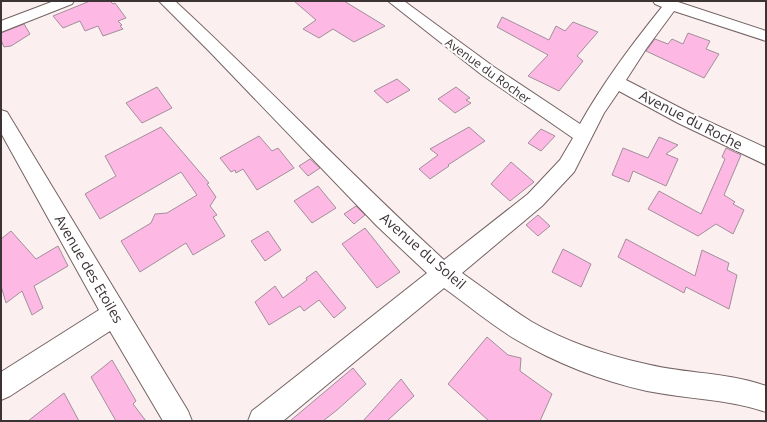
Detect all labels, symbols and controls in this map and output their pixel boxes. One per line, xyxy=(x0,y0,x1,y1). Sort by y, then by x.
street label: Avenue du Rocher xyxy=(442,34,535,108)
street label: Avenue du Roche xyxy=(636,85,746,154)
street label: Avenue du Soleil xyxy=(376,208,470,293)
street label: Avenue des Etoiles xyxy=(51,211,128,327)

